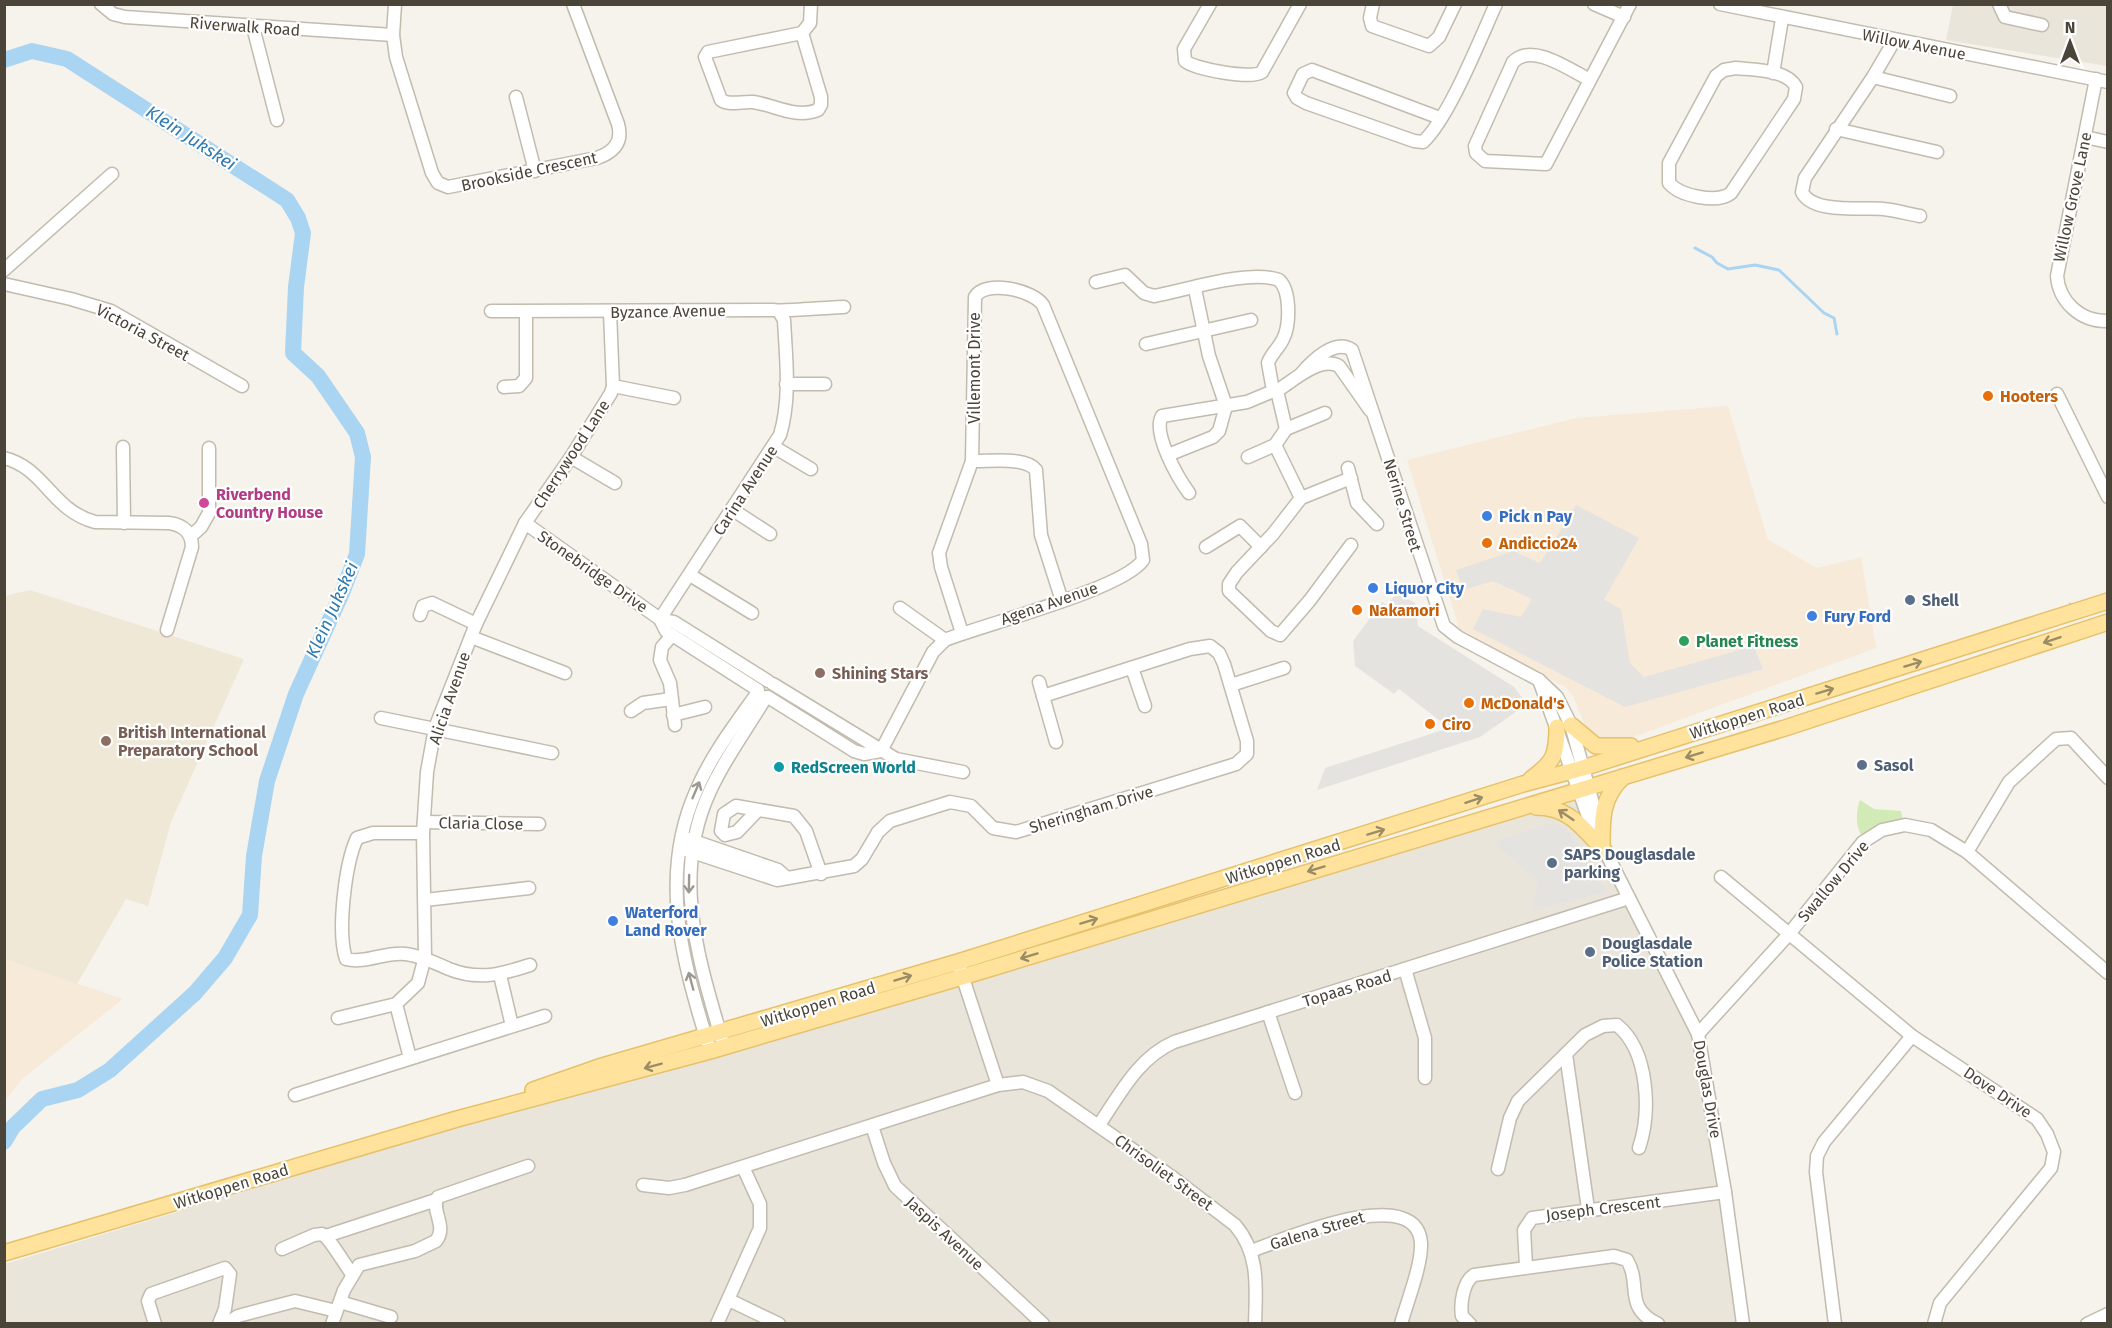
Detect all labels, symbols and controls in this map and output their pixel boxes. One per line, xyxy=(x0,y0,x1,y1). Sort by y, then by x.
north arrow xyxy=(2040,12,2100,72)
street label: Riverwalk Road xyxy=(189,13,301,40)
text: N xyxy=(2065,18,2075,37)
street label: Willow Avenue xyxy=(1860,25,1967,64)
water label: Klein Jukskei xyxy=(142,101,240,175)
street label: Willow Grove Lane xyxy=(2049,130,2096,264)
street label: Brookside Crescent xyxy=(459,148,599,195)
street label: Victoria Street xyxy=(93,300,193,365)
street label: Byzance Avenue xyxy=(610,301,726,322)
street label: Villemont Drive xyxy=(965,312,984,424)
place label: Hooters xyxy=(2000,387,2058,406)
marker: Hooters xyxy=(1981,389,1995,403)
street label: Cherrywood Lane xyxy=(529,396,614,512)
street label: Carina Avenue xyxy=(709,442,782,539)
street label: Nerine Street xyxy=(1379,456,1426,554)
place label: Riverbend Country House xyxy=(216,485,323,522)
marker: Riverbend Country House xyxy=(197,496,211,510)
place label: Pick n Pay xyxy=(1499,507,1573,526)
marker: Pick n Pay xyxy=(1480,509,1494,523)
street label: Stonebridge Drive xyxy=(534,526,651,616)
place label: Andiccio24 xyxy=(1498,534,1577,553)
marker: Andiccio24 xyxy=(1480,536,1494,550)
water label: Klein Jukskei xyxy=(301,558,363,662)
street label: Agena Avenue xyxy=(998,578,1100,629)
place label: Liquor City xyxy=(1385,579,1465,598)
marker: Liquor City xyxy=(1366,581,1380,595)
place label: Shell xyxy=(1922,591,1959,610)
marker: Shell xyxy=(1903,593,1917,607)
place label: Nakamori xyxy=(1369,601,1440,620)
marker: Nakamori xyxy=(1350,603,1364,617)
place label: Fury Ford xyxy=(1824,607,1891,626)
marker: Fury Ford xyxy=(1805,609,1819,623)
place label: Planet Fitness xyxy=(1696,632,1799,651)
marker: Planet Fitness xyxy=(1677,634,1691,648)
one-way arrow xyxy=(2043,635,2062,646)
street label: Alicia Avenue xyxy=(425,649,474,747)
one-way arrow xyxy=(1903,658,1922,669)
place label: Shining Stars xyxy=(832,664,929,683)
marker: Shining Stars xyxy=(813,666,827,680)
one-way arrow xyxy=(1815,685,1834,696)
street label: Witkoppen Road xyxy=(1687,690,1807,743)
place label: McDonald's xyxy=(1481,694,1565,713)
marker: McDonald's xyxy=(1462,696,1476,710)
place label: Ciro xyxy=(1442,715,1471,734)
marker: Ciro xyxy=(1423,717,1437,731)
place label: British International Preparatory School xyxy=(118,723,266,760)
marker: British International Preparatory School xyxy=(99,734,113,748)
one-way arrow xyxy=(1685,750,1704,761)
place label: Sasol xyxy=(1874,756,1914,775)
place label: RedScreen World xyxy=(791,758,916,777)
marker: Sasol xyxy=(1855,758,1869,772)
marker: RedScreen World xyxy=(772,760,786,774)
one-way arrow xyxy=(691,782,703,800)
street label: Sheringham Drive xyxy=(1027,782,1155,837)
one-way arrow xyxy=(1464,794,1483,805)
one-way arrow xyxy=(1559,809,1575,821)
street label: Claria Close xyxy=(438,813,524,834)
one-way arrow xyxy=(1366,826,1385,837)
street label: Witkoppen Road xyxy=(1223,835,1343,888)
street label: Swallow Drive xyxy=(1794,837,1873,926)
place label: SAPS Douglasdale parking xyxy=(1564,845,1695,882)
marker: SAPS Douglasdale parking xyxy=(1545,856,1559,870)
one-way arrow xyxy=(1307,864,1326,875)
one-way arrow xyxy=(683,874,695,894)
place label: Waterford Land Rover xyxy=(625,903,707,940)
marker: Waterford Land Rover xyxy=(606,914,620,928)
one-way arrow xyxy=(1079,915,1098,926)
place label: Douglasdale Police Station xyxy=(1602,934,1703,971)
marker: Douglasdale Police Station xyxy=(1583,945,1597,959)
one-way arrow xyxy=(1020,951,1039,962)
street label: Topaas Road xyxy=(1300,966,1394,1011)
one-way arrow xyxy=(684,971,696,990)
one-way arrow xyxy=(893,972,912,983)
street label: Witkoppen Road xyxy=(758,978,878,1031)
street label: Douglas Drive xyxy=(1689,1038,1726,1140)
one-way arrow xyxy=(644,1061,663,1072)
street label: Dove Drive xyxy=(1960,1063,2035,1122)
street label: Chrisoliet Street xyxy=(1111,1130,1217,1215)
street label: Witkoppen Road xyxy=(171,1160,291,1213)
street label: Jaspis Avenue xyxy=(902,1192,988,1274)
street label: Joseph Crescent xyxy=(1545,1192,1662,1225)
street label: Galena Street xyxy=(1268,1207,1367,1254)

